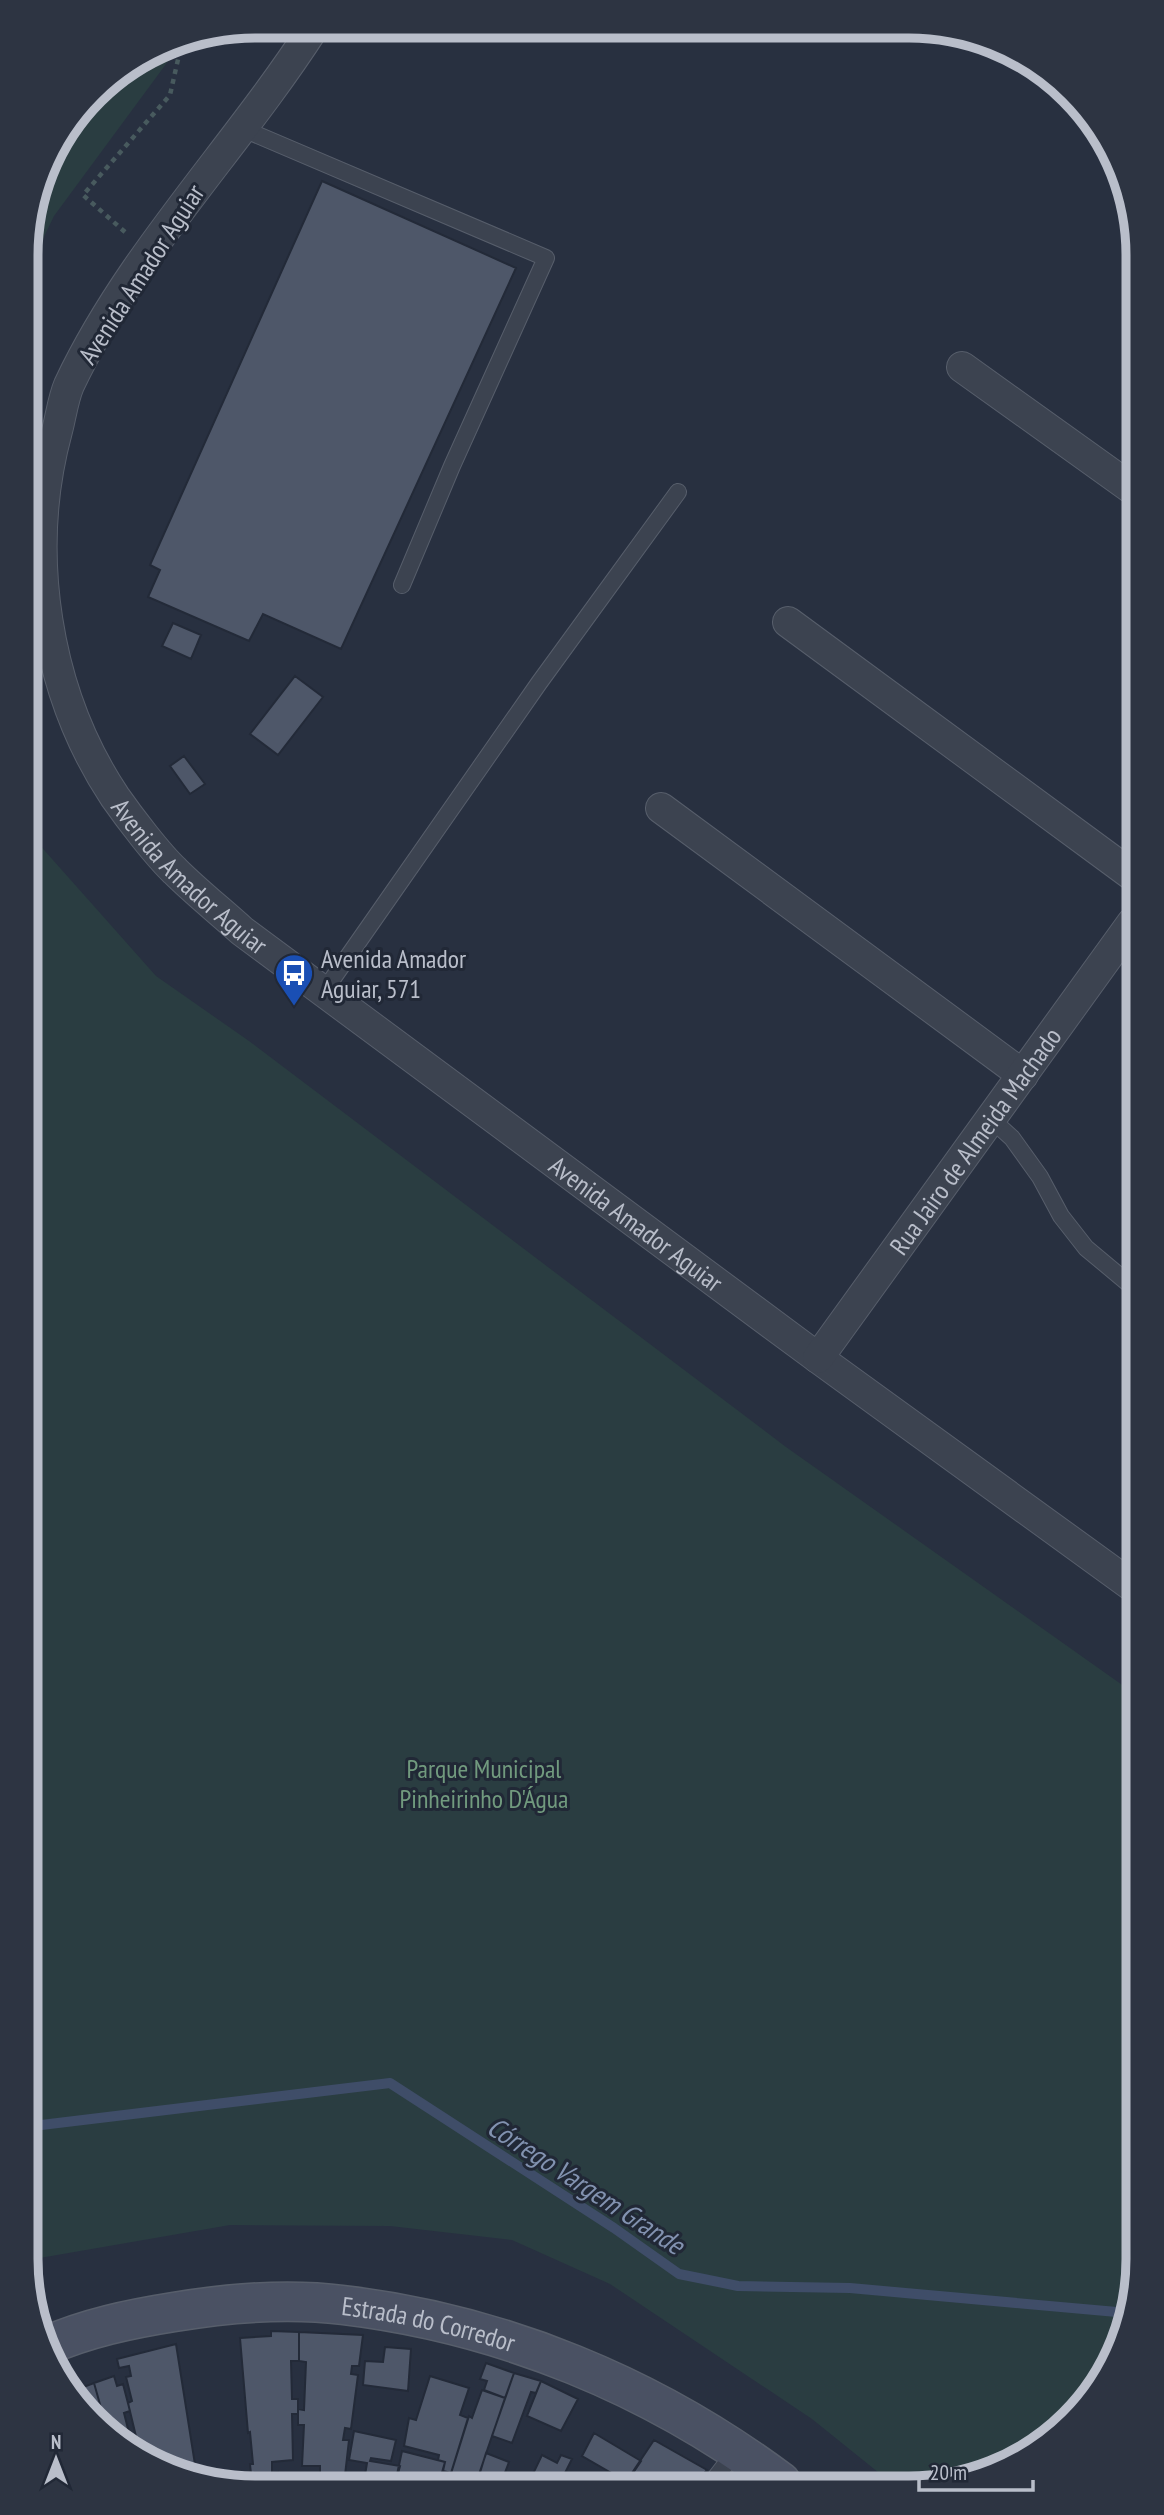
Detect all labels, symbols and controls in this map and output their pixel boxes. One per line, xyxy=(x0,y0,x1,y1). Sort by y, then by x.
street label: Avenida Amador Aguiar xyxy=(71,178,211,370)
street label: Avenida Amador Aguiar xyxy=(105,792,274,961)
place label: Avenida Amador Aguiar, 571 xyxy=(321,942,466,1005)
bus stop icon: Avenida Amador Aguiar, 571 xyxy=(273,952,315,1007)
street label: Rua Jairo de Almeida Machado xyxy=(882,1021,1068,1261)
street label: Avenida Amador Aguiar xyxy=(543,1148,730,1299)
park label: Parque Municipal Pinheirinho D'Água xyxy=(400,1752,568,1815)
water label: Córrego Vargem Grande xyxy=(481,2108,693,2264)
street label: Estrada do Corredor xyxy=(340,2288,520,2359)
north arrow xyxy=(21,2424,91,2494)
text: N xyxy=(51,2430,61,2454)
scale bar xyxy=(919,2448,1033,2492)
text: 20 m xyxy=(930,2459,967,2486)

